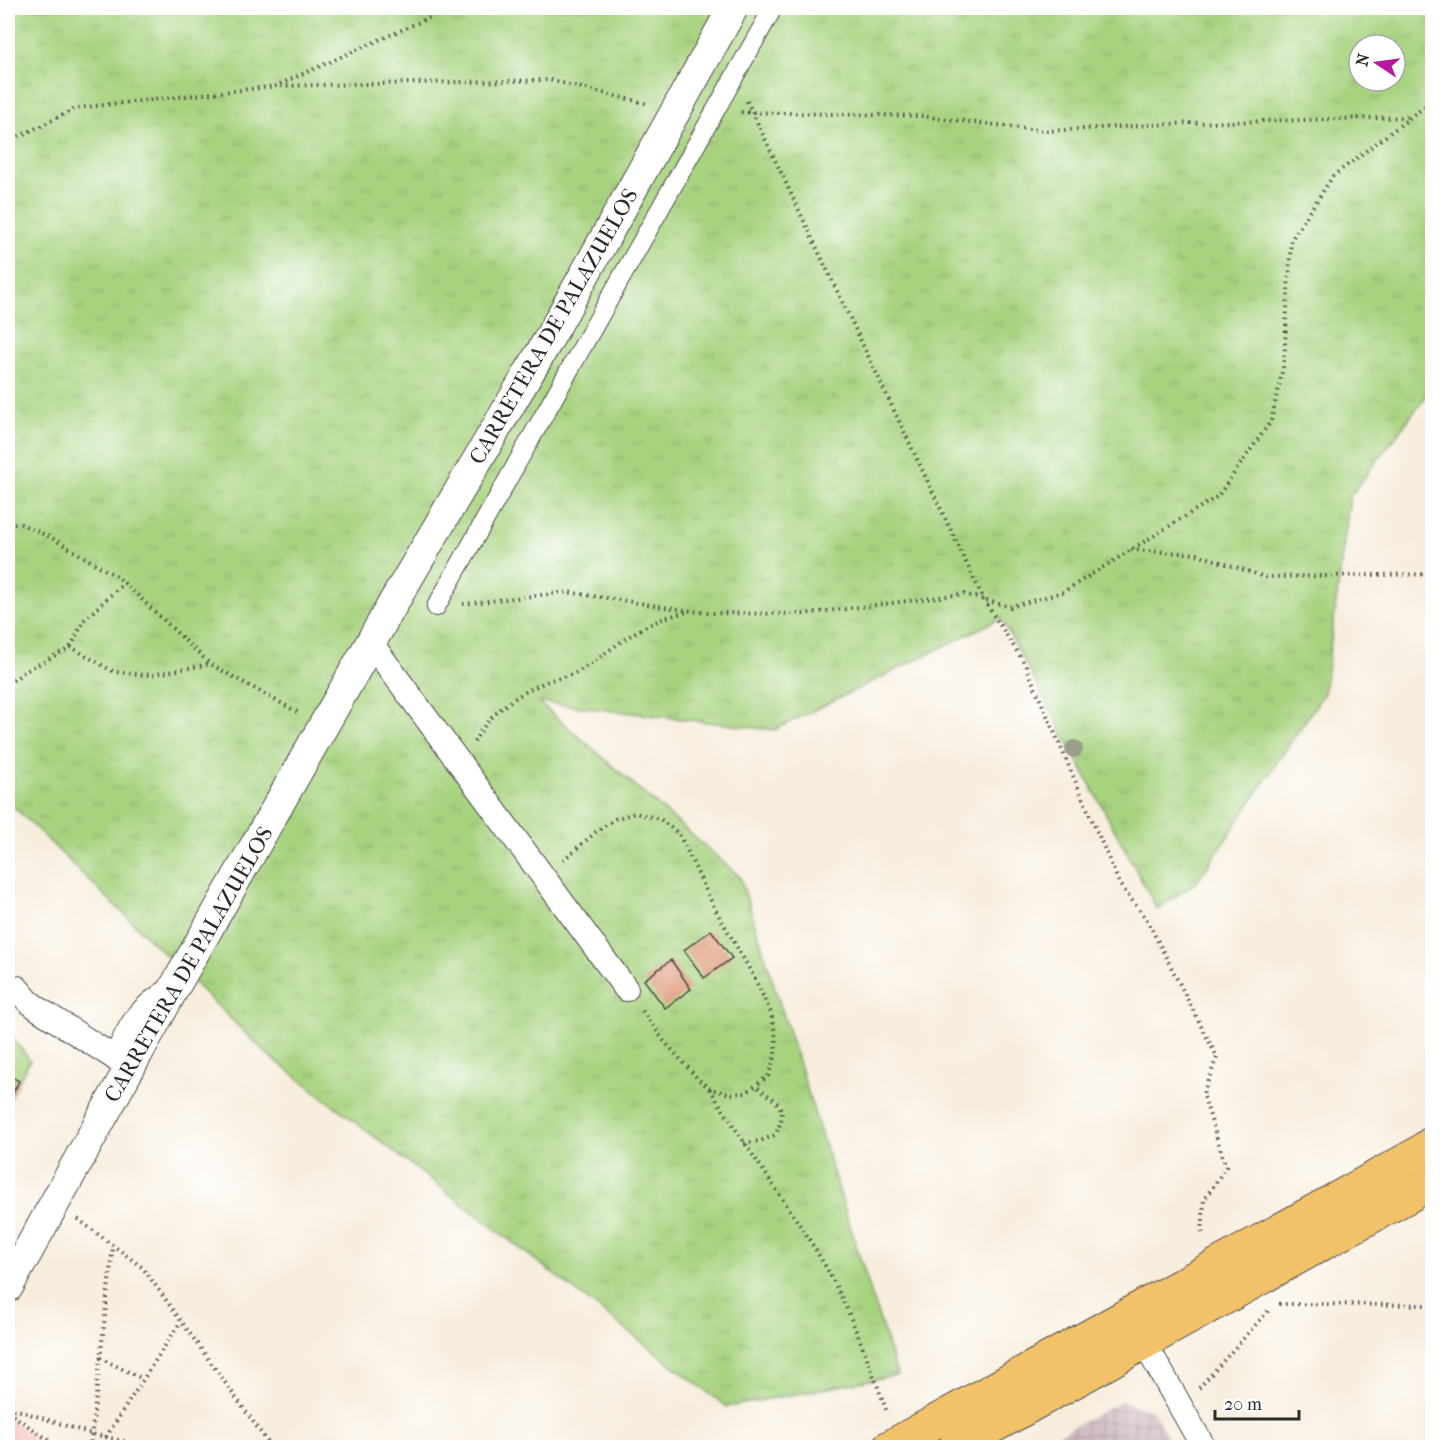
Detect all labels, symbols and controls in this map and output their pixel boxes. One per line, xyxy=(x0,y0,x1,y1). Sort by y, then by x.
north arrow xyxy=(1347,33,1407,93)
text: N xyxy=(1352,51,1374,68)
street label: CARRETERA DE PALAZUELOS xyxy=(464,184,644,469)
street label: CARRETERA DE PALAZUELOS xyxy=(99,822,279,1107)
scale bar xyxy=(1215,1383,1299,1421)
text: 20 m xyxy=(1224,1394,1262,1415)

